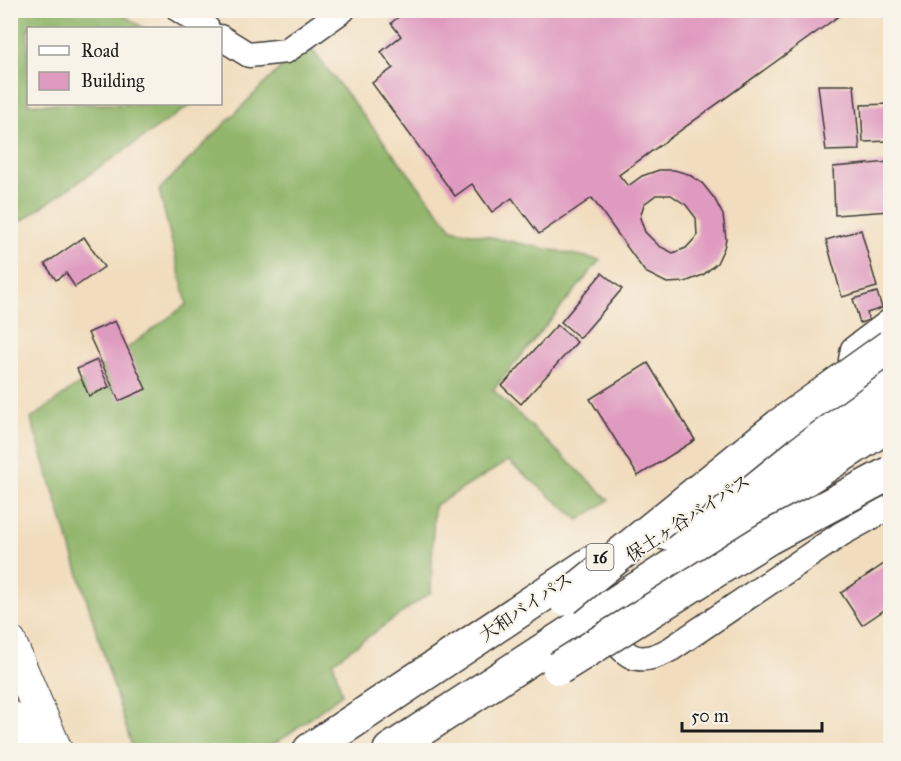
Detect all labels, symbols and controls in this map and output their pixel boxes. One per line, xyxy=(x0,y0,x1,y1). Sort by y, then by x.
legend xyxy=(27,27,222,105)
text: Road xyxy=(81,40,119,62)
text: Building xyxy=(81,70,145,93)
street label: 保土ヶ谷バイパス xyxy=(622,470,754,566)
road number: 16 xyxy=(586,544,614,570)
street label: 大和バイパス xyxy=(475,568,577,646)
scale bar xyxy=(682,695,822,733)
text: 50 m xyxy=(691,705,729,727)

